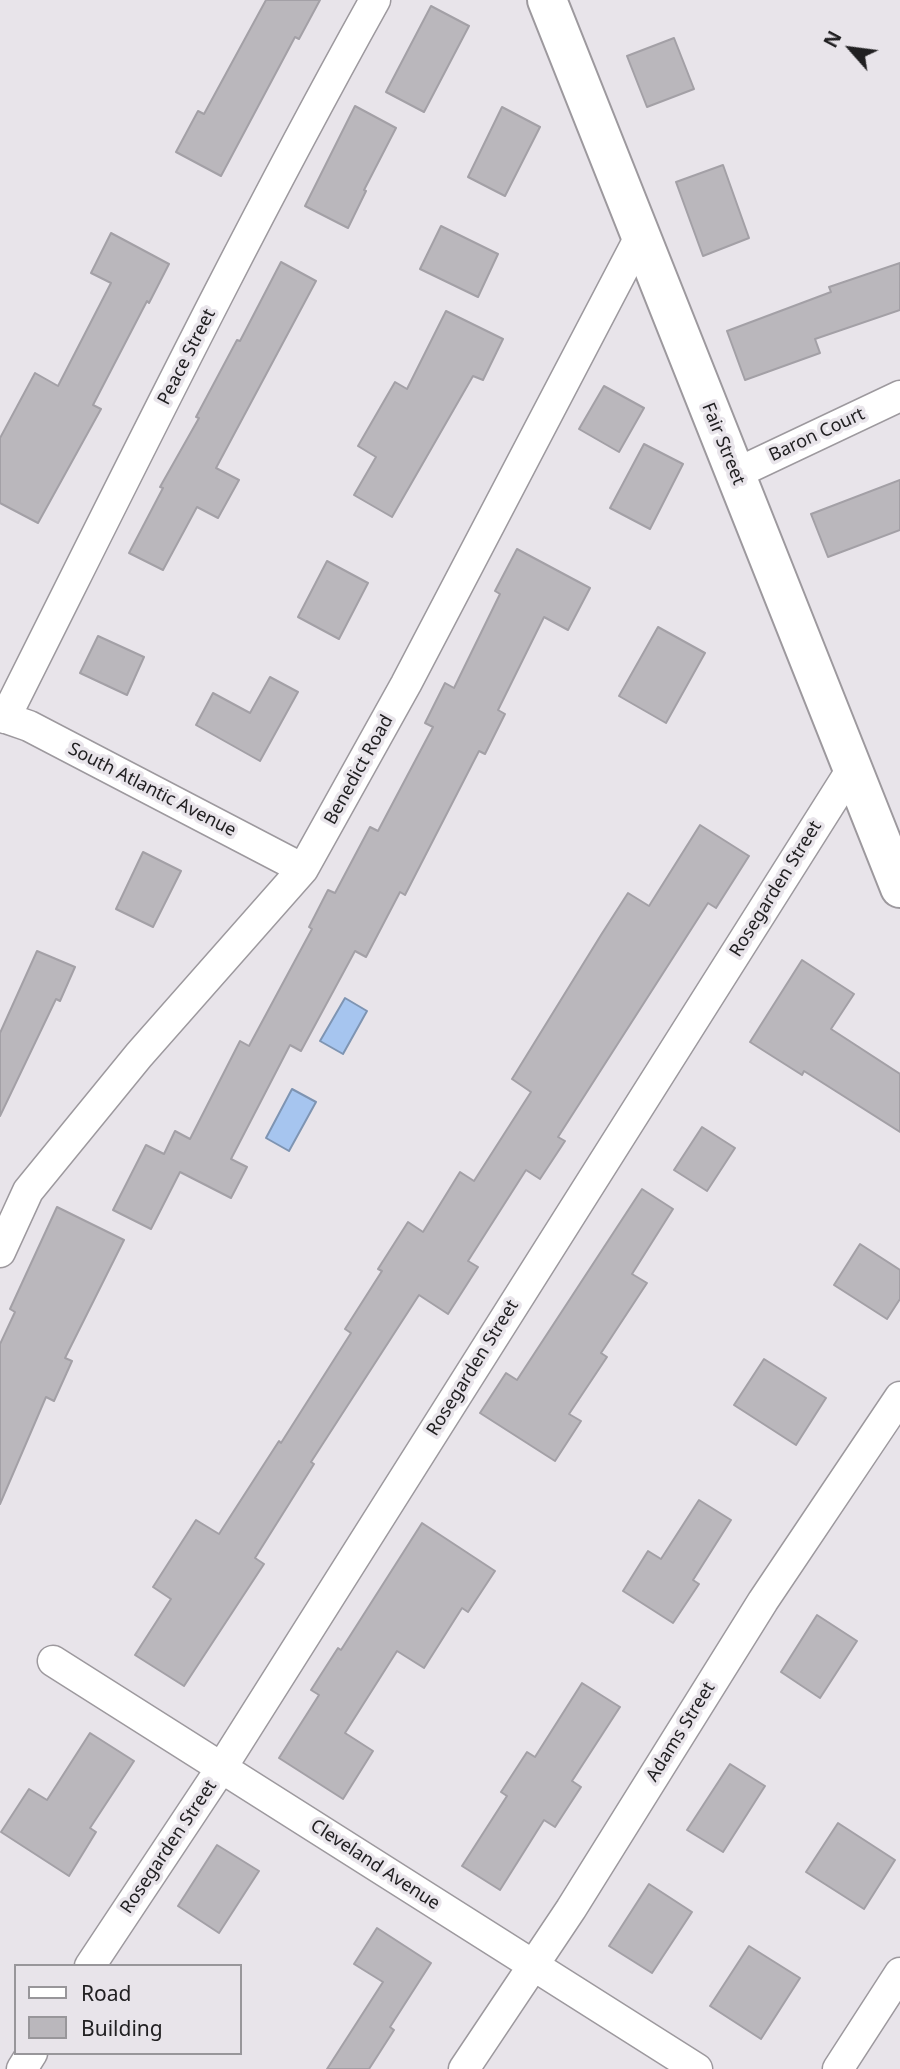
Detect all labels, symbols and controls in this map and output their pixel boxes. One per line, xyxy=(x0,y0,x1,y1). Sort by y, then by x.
north arrow xyxy=(816,14,886,84)
text: N xyxy=(817,26,848,52)
street label: Peace Street xyxy=(154,305,220,409)
street label: Fair Street xyxy=(697,400,749,488)
street label: Baron Court xyxy=(766,403,868,467)
street label: Benedict Road xyxy=(320,711,398,829)
street label: South Atlantic Avenue xyxy=(64,738,240,842)
street label: Rosegarden Street xyxy=(725,817,827,961)
street label: Rosegarden Street xyxy=(422,1296,524,1440)
street label: Adams Street xyxy=(642,1678,720,1786)
street label: Rosegarden Street xyxy=(116,1776,222,1918)
street label: Cleveland Avenue xyxy=(306,1815,444,1915)
legend xyxy=(14,1964,242,2055)
text: Road xyxy=(81,1979,131,2007)
text: Building xyxy=(81,2014,163,2042)

